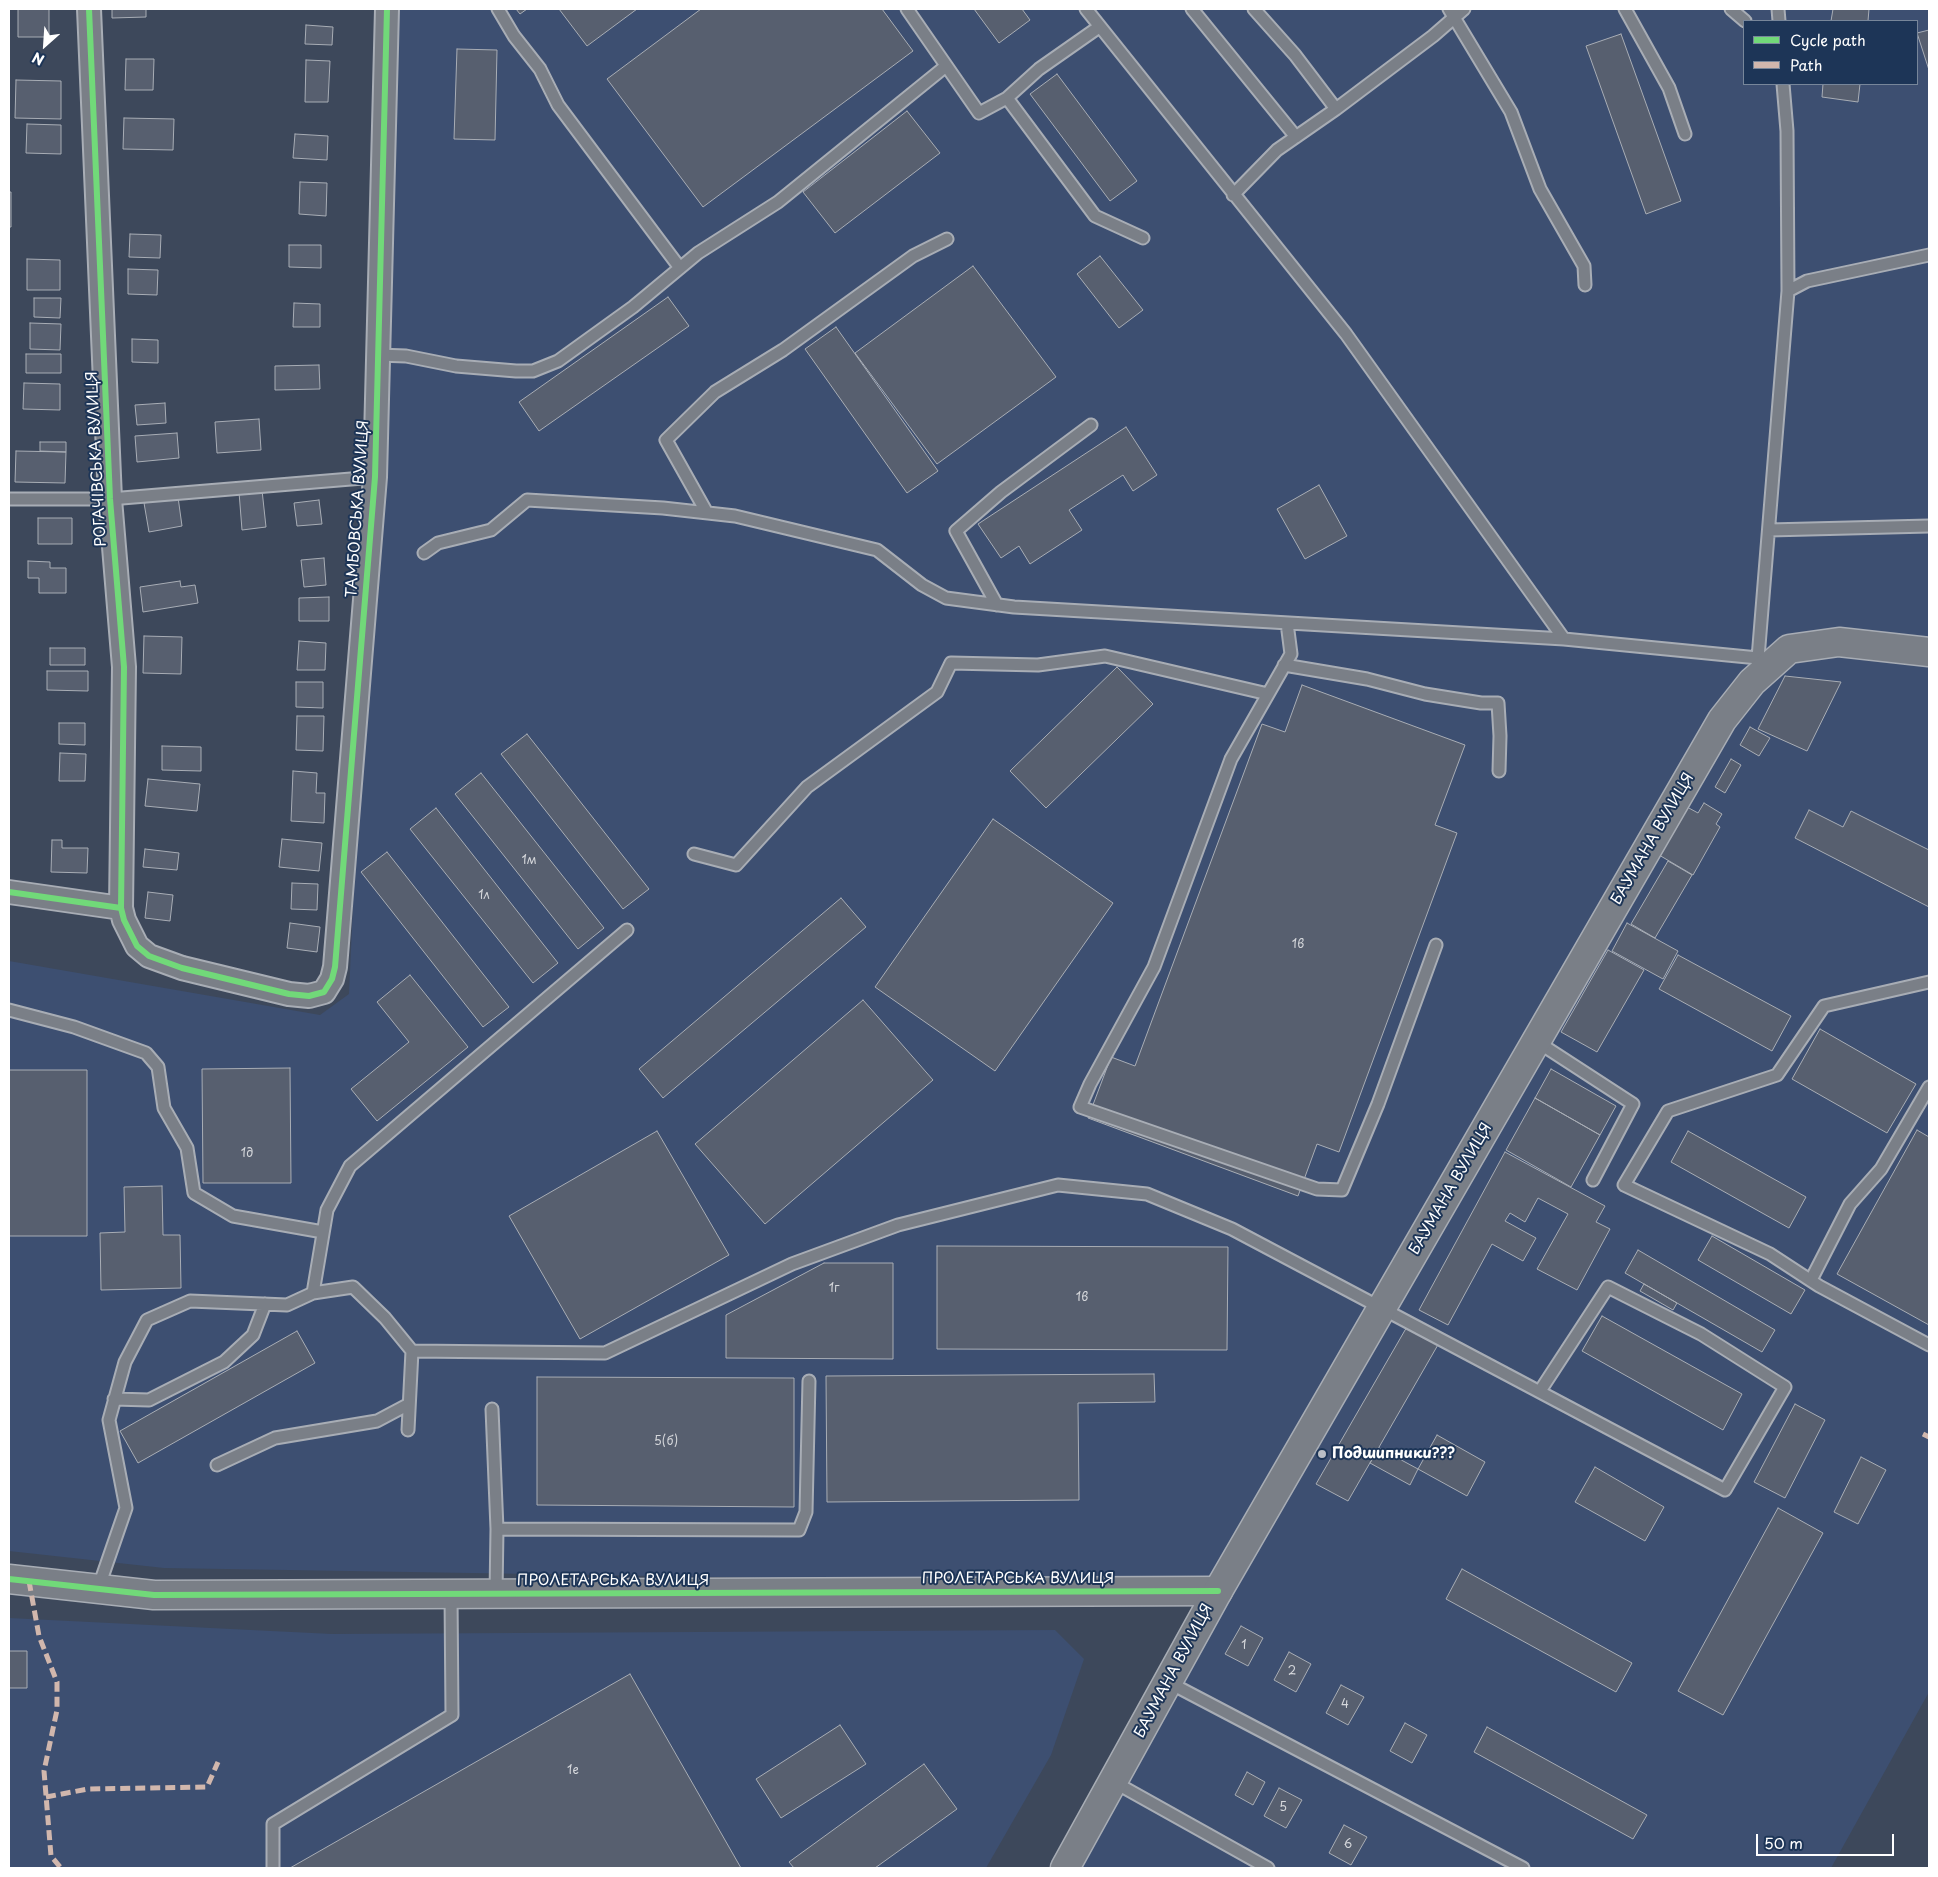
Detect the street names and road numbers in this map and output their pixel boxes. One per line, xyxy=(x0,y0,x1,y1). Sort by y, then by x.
street label: РОГАЧІВСЬКА ВУЛИЦЯ xyxy=(83,371,111,547)
street label: ТАМБОВСЬКА ВУЛИЦЯ xyxy=(343,420,373,598)
street label: БАУМАНА ВУЛИЦЯ xyxy=(1608,770,1698,908)
street label: БАУМАНА ВУЛИЦЯ xyxy=(1406,1120,1496,1258)
street label: ПРОЛЕТАРСЬКА ВУЛИЦЯ xyxy=(922,1570,1114,1588)
street label: ПРОЛЕТАРСЬКА ВУЛИЦЯ xyxy=(517,1572,709,1590)
street label: БАУМАНА ВУЛИЦЯ xyxy=(1131,1601,1217,1741)

